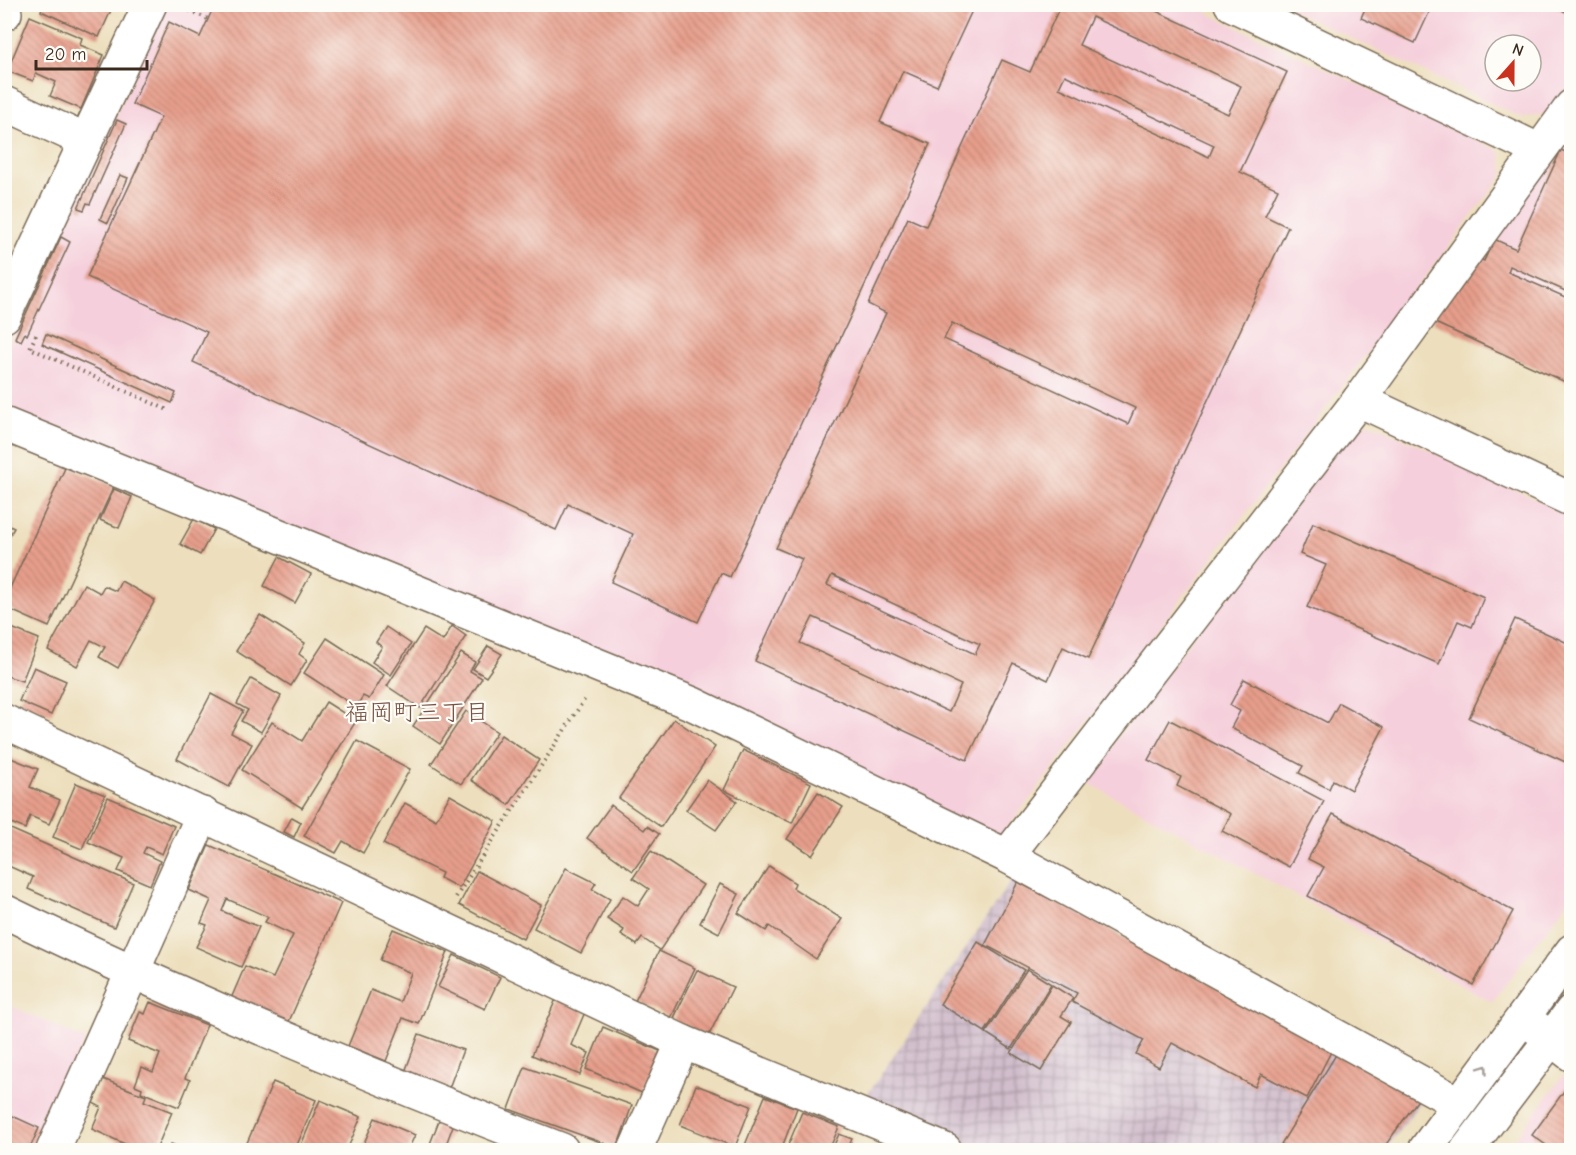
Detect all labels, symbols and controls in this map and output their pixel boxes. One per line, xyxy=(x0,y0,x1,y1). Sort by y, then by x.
scale bar xyxy=(36,33,147,71)
north arrow xyxy=(1483,33,1543,93)
text: N xyxy=(1510,40,1526,60)
text: 20 m xyxy=(45,44,86,65)
district label: 福岡町三丁目 xyxy=(345,698,489,726)
one-way arrow xyxy=(1476,1065,1487,1076)

